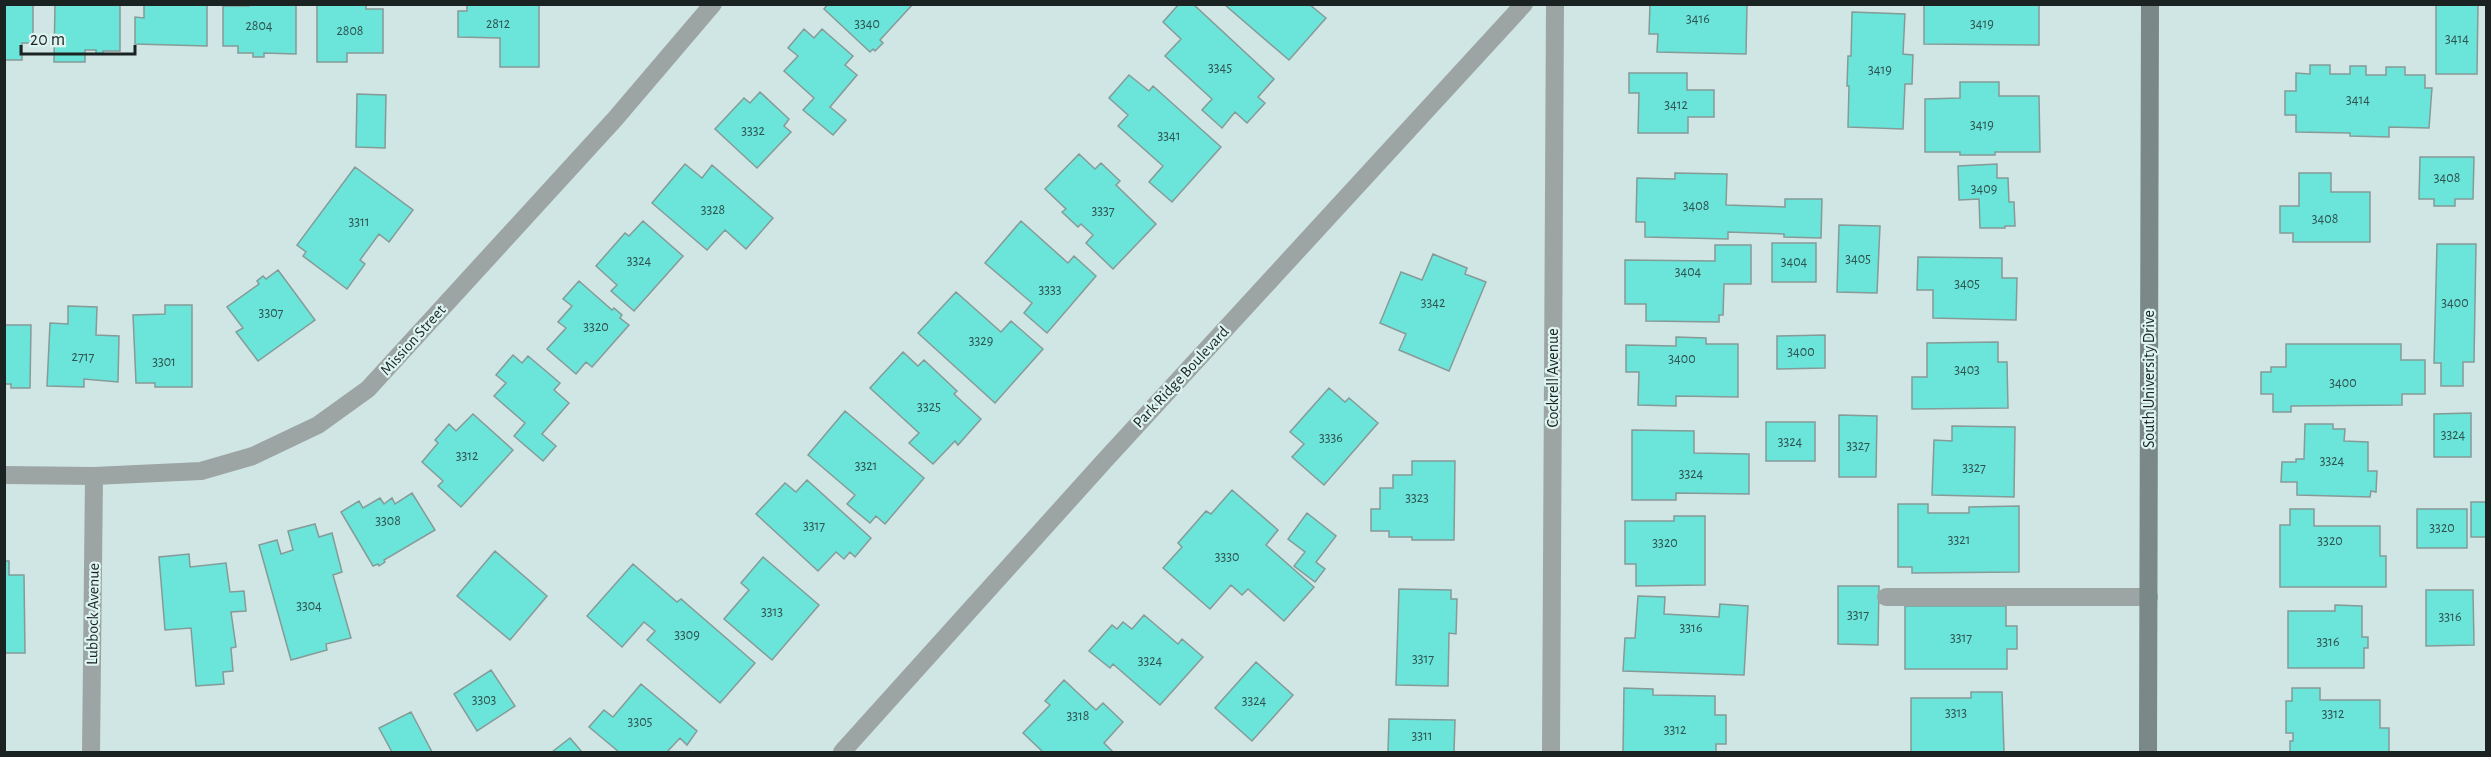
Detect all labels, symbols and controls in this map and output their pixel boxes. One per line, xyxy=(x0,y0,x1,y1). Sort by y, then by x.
house number: 3416 xyxy=(1686,12,1710,26)
house number: 2812 xyxy=(486,17,510,31)
house number: 3340 xyxy=(854,17,880,31)
house number: 3419 xyxy=(1970,17,1994,31)
scale bar xyxy=(21,18,135,56)
house number: 2804 xyxy=(245,19,273,33)
house number: 2808 xyxy=(336,24,364,38)
text: 20 m xyxy=(30,31,65,49)
house number: 3414 xyxy=(2445,32,2469,46)
house number: 3345 xyxy=(1208,61,1232,75)
house number: 3419 xyxy=(1868,63,1892,77)
house number: 3414 xyxy=(2346,93,2370,107)
house number: 3412 xyxy=(1664,98,1688,112)
house number: 3419 xyxy=(1970,118,1994,132)
house number: 3332 xyxy=(741,124,765,138)
house number: 3341 xyxy=(1157,129,1181,143)
house number: 3408 xyxy=(2434,171,2460,185)
house number: 3409 xyxy=(1971,182,1997,196)
house number: 3408 xyxy=(1683,199,1709,213)
house number: 3328 xyxy=(701,203,725,217)
house number: 3337 xyxy=(1091,204,1115,218)
house number: 3408 xyxy=(2312,212,2338,226)
house number: 3311 xyxy=(348,215,370,229)
house number: 3405 xyxy=(1845,252,1871,266)
house number: 3324 xyxy=(627,254,652,268)
house number: 3404 xyxy=(1781,255,1808,269)
house number: 3404 xyxy=(1675,265,1702,279)
house number: 3405 xyxy=(1954,277,1980,291)
house number: 3333 xyxy=(1038,283,1062,297)
house number: 3342 xyxy=(1421,296,1445,310)
house number: 3400 xyxy=(2441,296,2469,310)
street label: Mission Street xyxy=(377,302,449,378)
house number: 3307 xyxy=(259,306,284,320)
street label: South University Drive xyxy=(2141,310,2158,448)
house number: 3320 xyxy=(583,320,609,334)
street label: Park Ridge Boulevard xyxy=(1130,323,1232,431)
street label: Cockrell Avenue xyxy=(1545,328,1561,428)
house number: 3329 xyxy=(969,334,993,348)
house number: 3400 xyxy=(1787,345,1815,359)
house number: 2717 xyxy=(72,350,95,364)
house number: 3400 xyxy=(1668,352,1696,366)
house number: 3301 xyxy=(152,355,176,369)
house number: 3403 xyxy=(1954,363,1980,377)
house number: 3400 xyxy=(2329,376,2357,390)
house number: 3325 xyxy=(917,400,941,414)
house number: 3324 xyxy=(2441,428,2466,442)
house number: 3336 xyxy=(1319,431,1343,445)
house number: 3324 xyxy=(1778,435,1803,449)
house number: 3327 xyxy=(1846,439,1870,453)
house number: 3312 xyxy=(456,449,478,463)
house number: 3324 xyxy=(2320,454,2345,468)
house number: 3321 xyxy=(855,459,877,473)
house number: 3327 xyxy=(1962,461,1986,475)
house number: 3324 xyxy=(1679,467,1704,481)
house number: 3323 xyxy=(1405,491,1429,505)
house number: 3308 xyxy=(375,514,401,528)
house number: 3317 xyxy=(803,519,825,533)
house number: 3320 xyxy=(2429,521,2455,535)
house number: 3321 xyxy=(1948,533,1970,547)
house number: 3320 xyxy=(2317,534,2343,548)
house number: 3320 xyxy=(1652,536,1678,550)
house number: 3330 xyxy=(1215,550,1239,564)
street label: Lubbock Avenue xyxy=(84,563,102,665)
house number: 3304 xyxy=(296,599,322,613)
house number: 3313 xyxy=(761,605,783,619)
house number: 3317 xyxy=(1847,608,1869,622)
house number: 3316 xyxy=(2439,610,2461,624)
house number: 3316 xyxy=(1680,621,1702,635)
house number: 3309 xyxy=(674,628,700,642)
house number: 3317 xyxy=(1950,631,1972,645)
house number: 3316 xyxy=(2317,635,2339,649)
house number: 3317 xyxy=(1412,652,1434,666)
house number: 3324 xyxy=(1138,654,1163,668)
house number: 3303 xyxy=(472,693,497,707)
house number: 3324 xyxy=(1242,694,1267,708)
house number: 3313 xyxy=(1945,706,1967,720)
house number: 3312 xyxy=(2322,707,2344,721)
house number: 3318 xyxy=(1067,709,1090,723)
house number: 3305 xyxy=(628,715,653,729)
house number: 3312 xyxy=(1664,723,1686,737)
house number: 3311 xyxy=(1411,729,1433,743)

